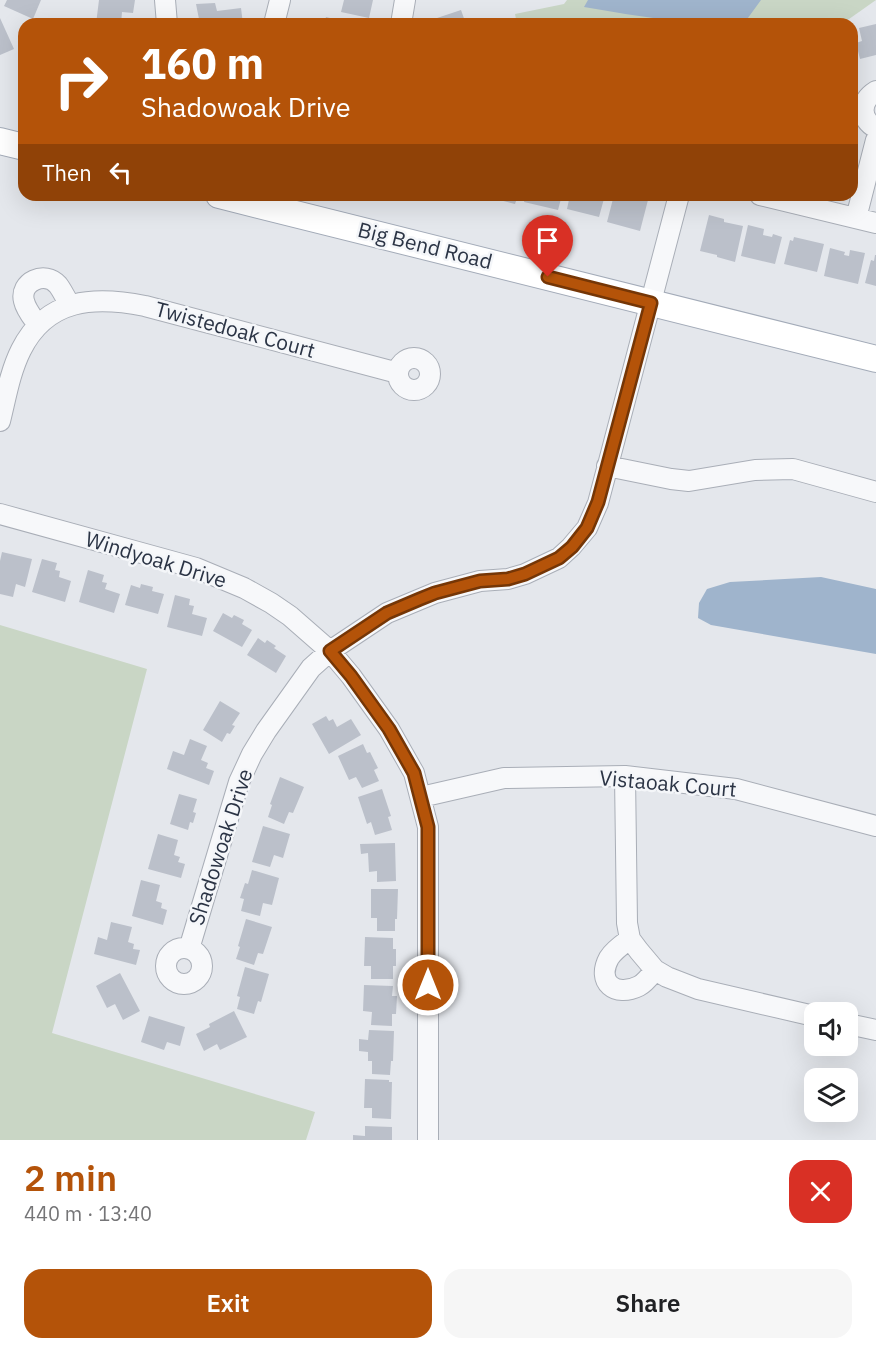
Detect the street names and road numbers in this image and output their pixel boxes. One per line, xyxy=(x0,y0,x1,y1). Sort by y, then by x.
street label: Big Bend Road xyxy=(355,215,495,275)
street label: Twistedoak Court xyxy=(152,294,318,364)
street label: Windyoak Drive xyxy=(82,524,230,594)
street label: Vistaoak Court xyxy=(598,763,738,803)
street label: Shadowoak Drive xyxy=(182,765,259,929)

